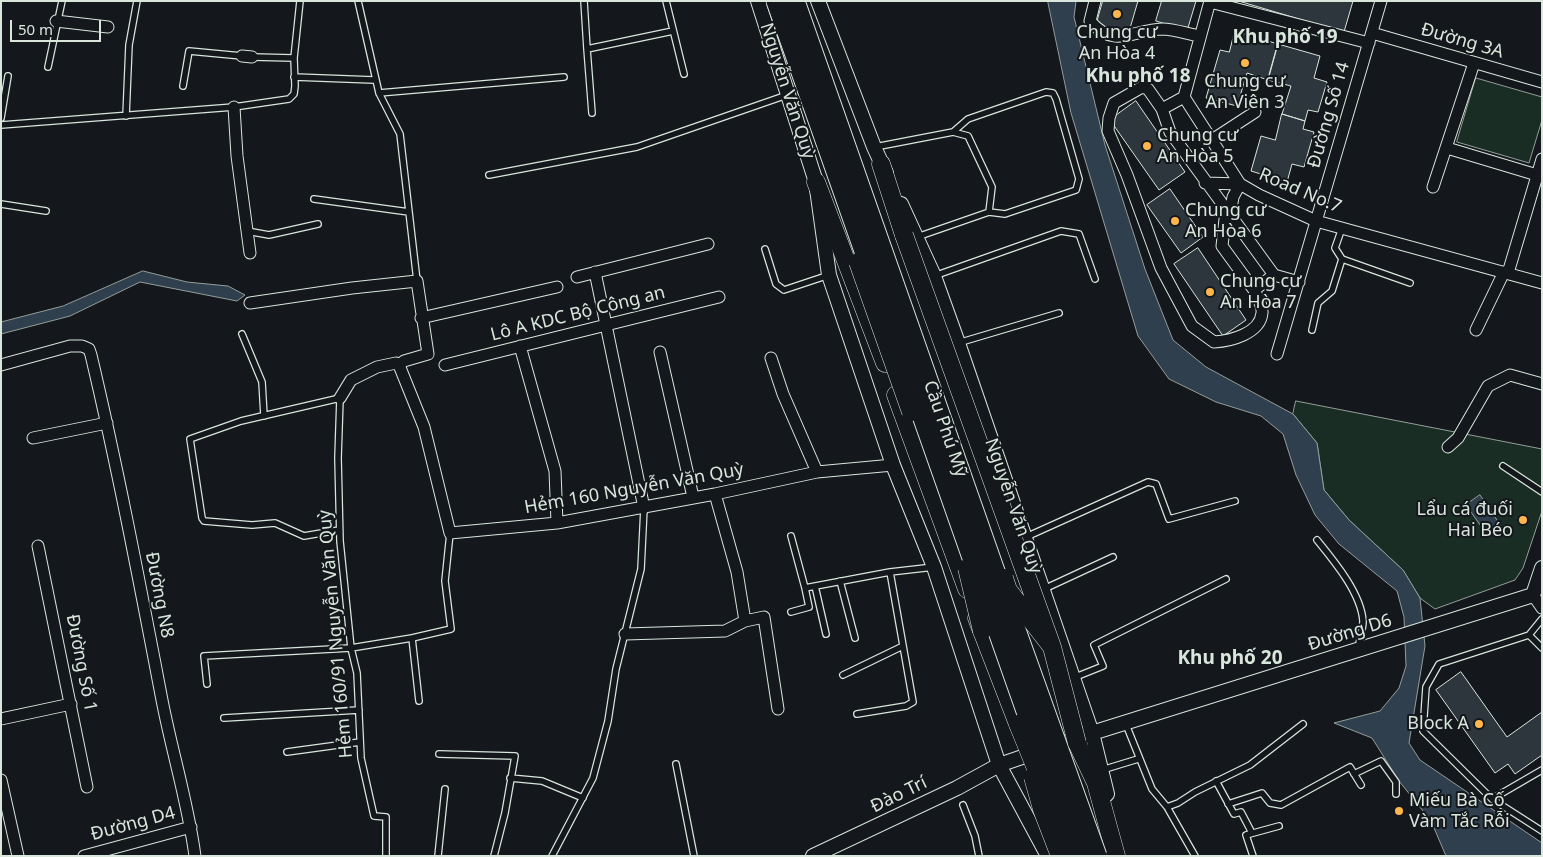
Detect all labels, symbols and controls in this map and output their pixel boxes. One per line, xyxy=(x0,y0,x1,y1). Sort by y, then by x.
marker: Chung cư An Hòa 4 xyxy=(1111,8,1123,20)
scale bar xyxy=(12,10,104,42)
text: 50 m xyxy=(18,19,53,39)
street label: Đường 3A xyxy=(1418,19,1506,63)
street label: Nguyễn Văn Quỳ xyxy=(755,20,819,162)
place label: Chung cư An Hòa 4 xyxy=(1076,22,1158,64)
district label: Khu phố 19 xyxy=(1232,27,1338,49)
marker: Chung cư An Viên 3 xyxy=(1239,57,1251,69)
street label: Đường Số 14 xyxy=(1304,60,1354,170)
district label: Khu phố 18 xyxy=(1085,66,1191,88)
place label: Chung cư An Viên 3 xyxy=(1204,71,1286,114)
place label: Chung cư An Hòa 5 xyxy=(1157,125,1238,168)
marker: Chung cư An Hòa 5 xyxy=(1141,140,1153,152)
street label: Road No.7 xyxy=(1255,164,1345,218)
place label: Chung cư An Hòa 6 xyxy=(1185,200,1266,242)
marker: Chung cư An Hòa 6 xyxy=(1169,215,1181,227)
place label: Chung cư An Hòa 7 xyxy=(1220,271,1301,314)
street label: Lô A KDC Bộ Công an xyxy=(488,282,668,346)
marker: Chung cư An Hòa 7 xyxy=(1204,286,1216,298)
street label: Cầu Phú Mỹ xyxy=(918,378,972,480)
street label: Nguyễn Văn Quỳ xyxy=(980,435,1046,577)
street label: Hẻm 160 Nguyễn Văn Quỳ xyxy=(523,459,745,519)
place label: Lẩu cá đuối Hai Béo xyxy=(1416,499,1513,542)
street label: Hẻm 160/91 Nguyễn Văn Quỳ xyxy=(314,509,358,759)
marker: Lẩu cá đuối Hai Béo xyxy=(1517,514,1529,526)
street label: Đường N8 xyxy=(140,550,178,640)
street label: Đường D6 xyxy=(1305,610,1395,656)
street label: Đường Số 1 xyxy=(61,612,101,714)
district label: Khu phố 20 xyxy=(1177,648,1283,670)
place label: Block A xyxy=(1407,713,1469,735)
marker: Block A xyxy=(1473,718,1485,730)
street label: Đào Trí xyxy=(867,772,931,818)
place label: Miếu Bà Cố Vàm Tắc Rỗi xyxy=(1409,790,1510,832)
street label: Đường D4 xyxy=(88,802,178,846)
marker: Miếu Bà Cố Vàm Tắc Rỗi xyxy=(1393,805,1405,817)

